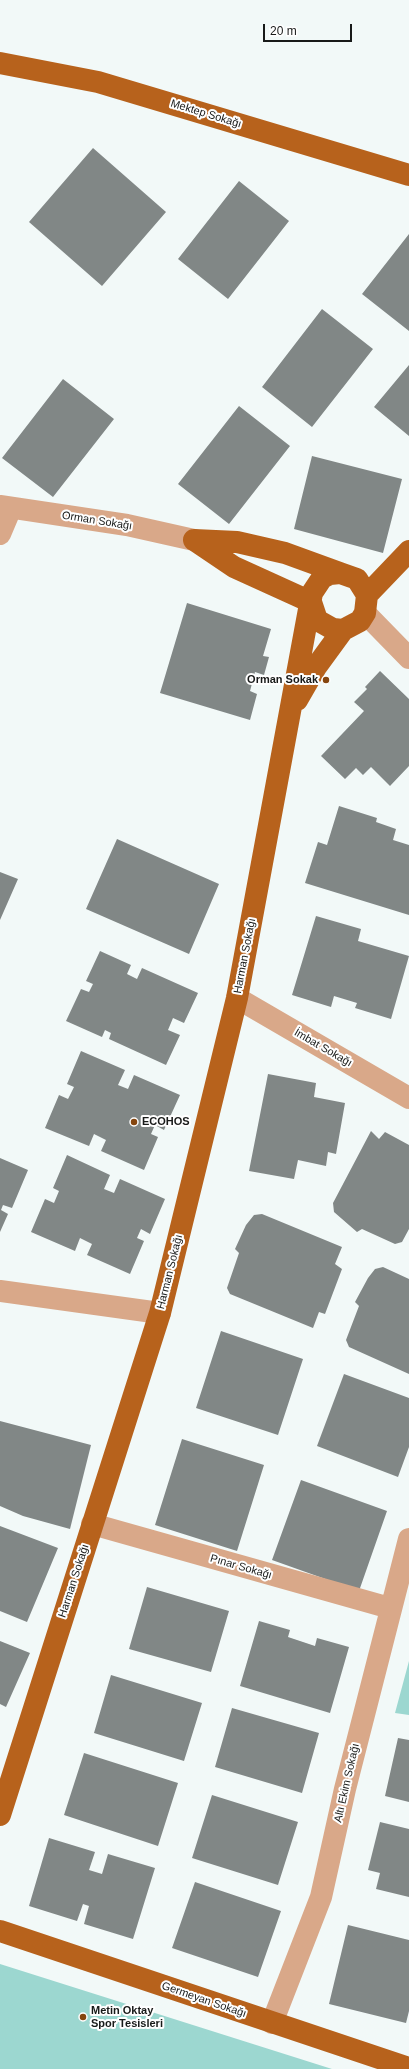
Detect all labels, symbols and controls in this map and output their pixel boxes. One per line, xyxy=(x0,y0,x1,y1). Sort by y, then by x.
scale bar xyxy=(265,16,354,42)
text: 20 m xyxy=(270,24,297,38)
street label: Mektep Sokağı xyxy=(169,97,243,131)
street label: Orman Sokağı xyxy=(61,509,133,533)
place label: Orman Sokak xyxy=(247,673,318,687)
marker: Orman Sokak xyxy=(321,675,331,685)
street label: Harman Sokağı xyxy=(231,917,259,995)
street label: İmbat Sokağı xyxy=(292,1026,354,1070)
place label: ECOHOS xyxy=(142,1115,190,1129)
marker: ECOHOS xyxy=(129,1117,139,1127)
street label: Harman Sokağı xyxy=(154,1233,186,1311)
street label: Harman Sokağı xyxy=(56,1543,92,1619)
street label: Pınar Sokağı xyxy=(209,1552,273,1582)
street label: Altı Ekim Sokağı xyxy=(331,1742,363,1824)
street label: Germeyan Sokağı xyxy=(160,1979,248,2021)
place label: Metin Oktay Spor Tesisleri xyxy=(91,2004,163,2030)
marker: Metin Oktay Spor Tesisleri xyxy=(78,2012,88,2022)

